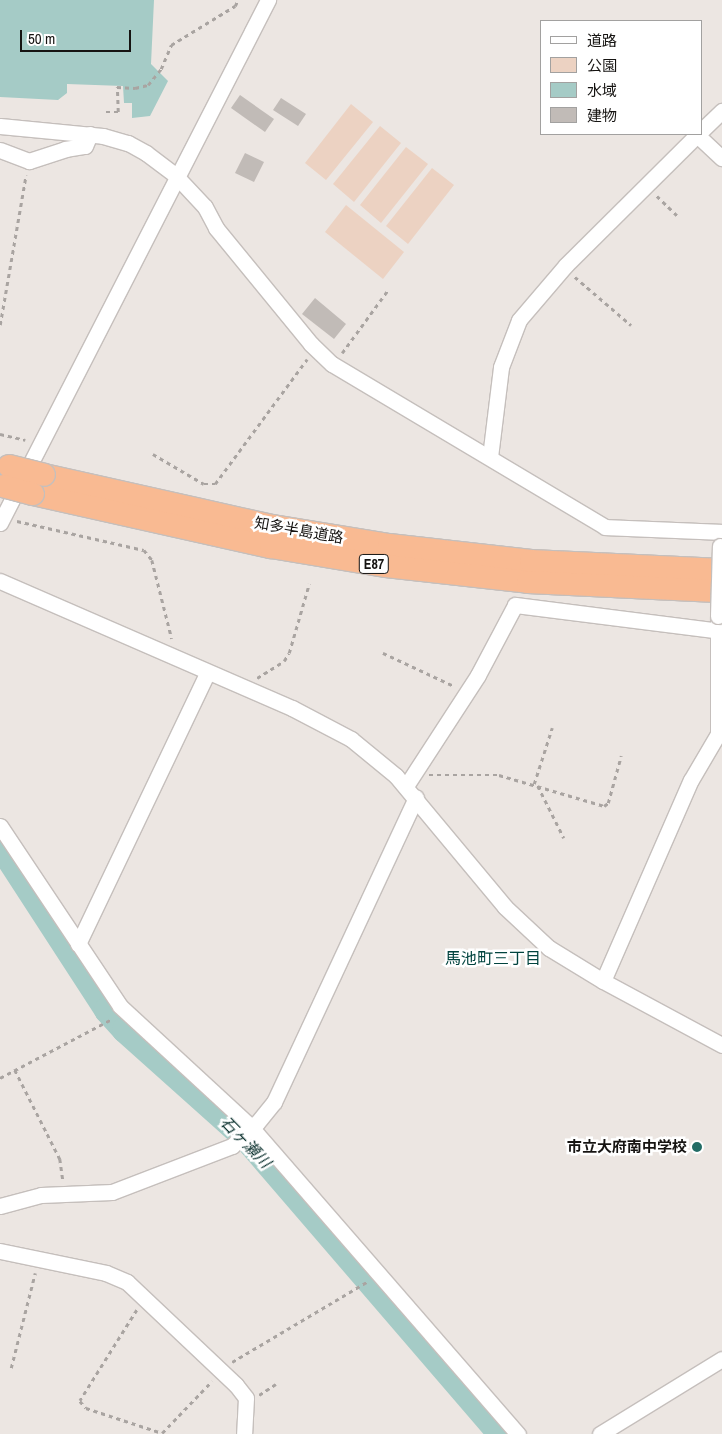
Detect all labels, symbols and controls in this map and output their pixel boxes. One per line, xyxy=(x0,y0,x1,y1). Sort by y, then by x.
scale bar xyxy=(22,20,134,52)
legend xyxy=(540,20,702,135)
text: 50 m xyxy=(28,28,55,49)
text: 道路 xyxy=(587,30,617,51)
text: 公園 xyxy=(587,55,617,76)
text: 水域 xyxy=(587,80,617,101)
text: 建物 xyxy=(587,105,617,126)
street label: 知多半島道路 xyxy=(253,513,345,547)
road number: E87 xyxy=(358,552,390,576)
district label: 馬池町三丁目 xyxy=(445,948,541,968)
water label: 石ヶ瀬川 xyxy=(217,1112,275,1172)
place label: 市立大府南中学校 xyxy=(567,1138,687,1156)
marker: 市立大府南中学校 xyxy=(691,1141,703,1153)

